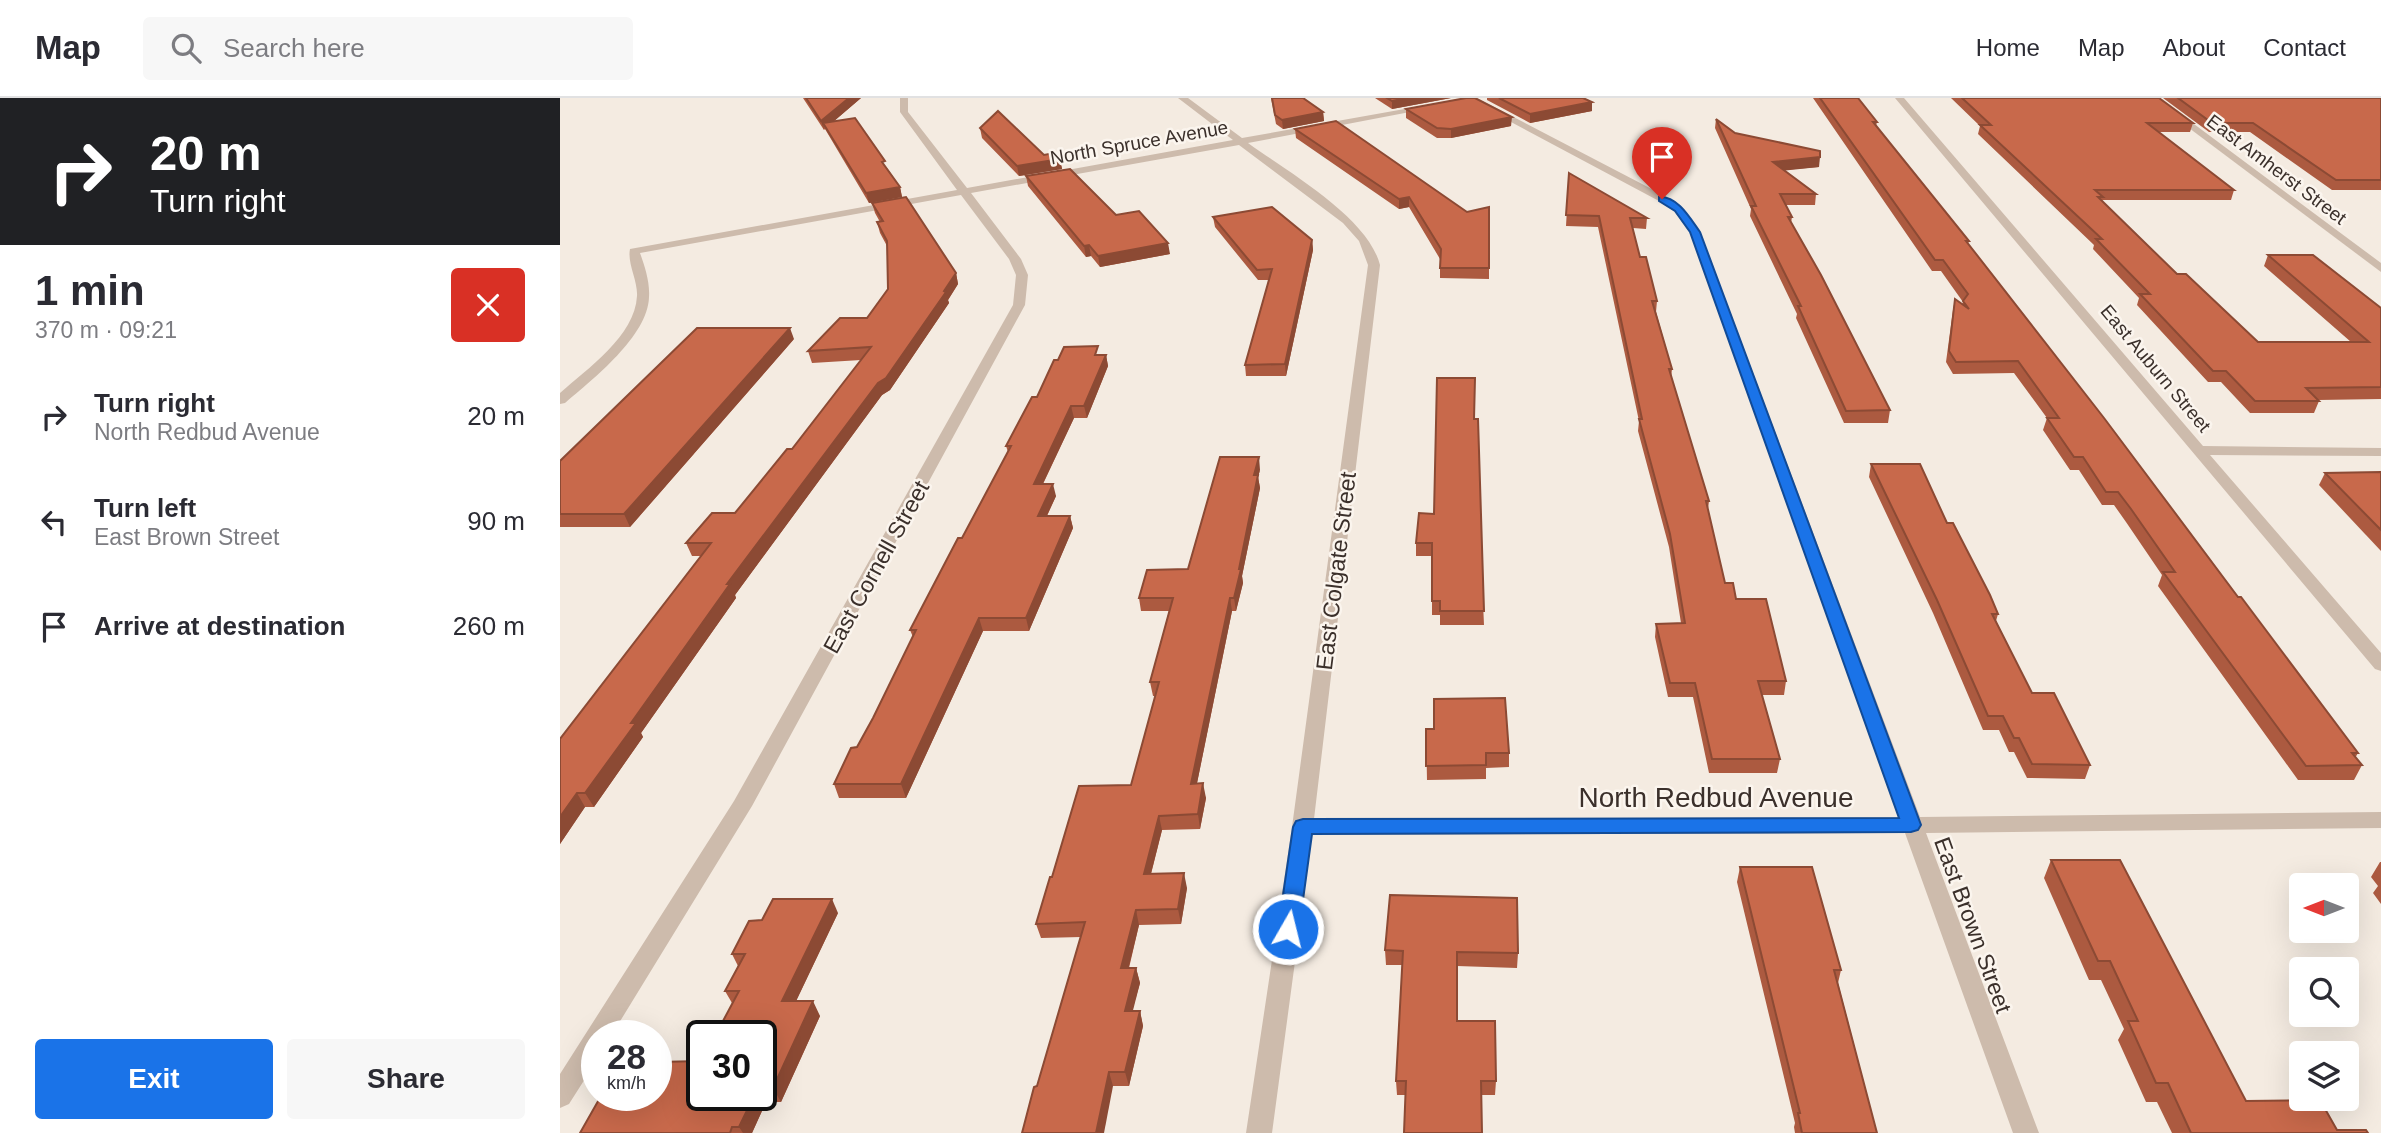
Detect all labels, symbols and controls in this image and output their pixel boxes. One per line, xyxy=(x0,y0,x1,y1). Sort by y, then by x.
search box xyxy=(143,17,633,80)
text: Map xyxy=(35,29,101,66)
icon: search xyxy=(167,29,205,67)
text: Search here xyxy=(223,33,365,63)
text: Home xyxy=(1976,34,2040,61)
text: Map xyxy=(2078,34,2125,61)
text: About xyxy=(2163,34,2225,61)
text: Contact xyxy=(2263,34,2346,61)
street label: East Amherst Street xyxy=(2203,110,2351,229)
street label: North Spruce Avenue xyxy=(1048,116,1230,168)
icon: right xyxy=(35,126,126,217)
text: 20 m xyxy=(150,126,262,180)
pin xyxy=(1632,127,1692,199)
icon: arrive xyxy=(1643,138,1681,176)
text: Turn right xyxy=(150,183,286,219)
text: 1 min xyxy=(35,267,145,314)
button: close xyxy=(451,268,525,342)
street label: East Auburn Street xyxy=(2096,300,2215,437)
text: 370 m · 09:21 xyxy=(35,317,177,343)
text: Turn right xyxy=(94,388,215,418)
icon: right xyxy=(35,398,73,436)
text: 20 m xyxy=(467,401,525,431)
text: North Redbud Avenue xyxy=(94,419,320,445)
street label: East Colgate Street xyxy=(1311,470,1361,672)
street label: East Cornell Street xyxy=(818,476,934,658)
text: Turn left xyxy=(94,493,196,523)
icon: left xyxy=(35,503,73,541)
text: 90 m xyxy=(467,506,525,536)
text: East Brown Street xyxy=(94,524,279,550)
icon: arrive xyxy=(35,608,73,646)
text: Arrive at destination xyxy=(94,611,345,641)
text: 260 m xyxy=(453,611,525,641)
street label: North Redbud Avenue xyxy=(1578,782,1854,813)
street label: East Brown Street xyxy=(1929,833,2017,1017)
north arrow xyxy=(2289,873,2359,943)
map controls xyxy=(2289,873,2359,1111)
position arrow xyxy=(1251,892,1325,966)
button: search xyxy=(2289,957,2359,1027)
speed limit sign: 30 xyxy=(686,1020,777,1111)
text: 28 xyxy=(607,1037,646,1076)
button: Exit xyxy=(35,1039,273,1119)
button: Share xyxy=(287,1039,525,1119)
button: layers xyxy=(2289,1041,2359,1111)
text: km/h xyxy=(607,1073,646,1093)

